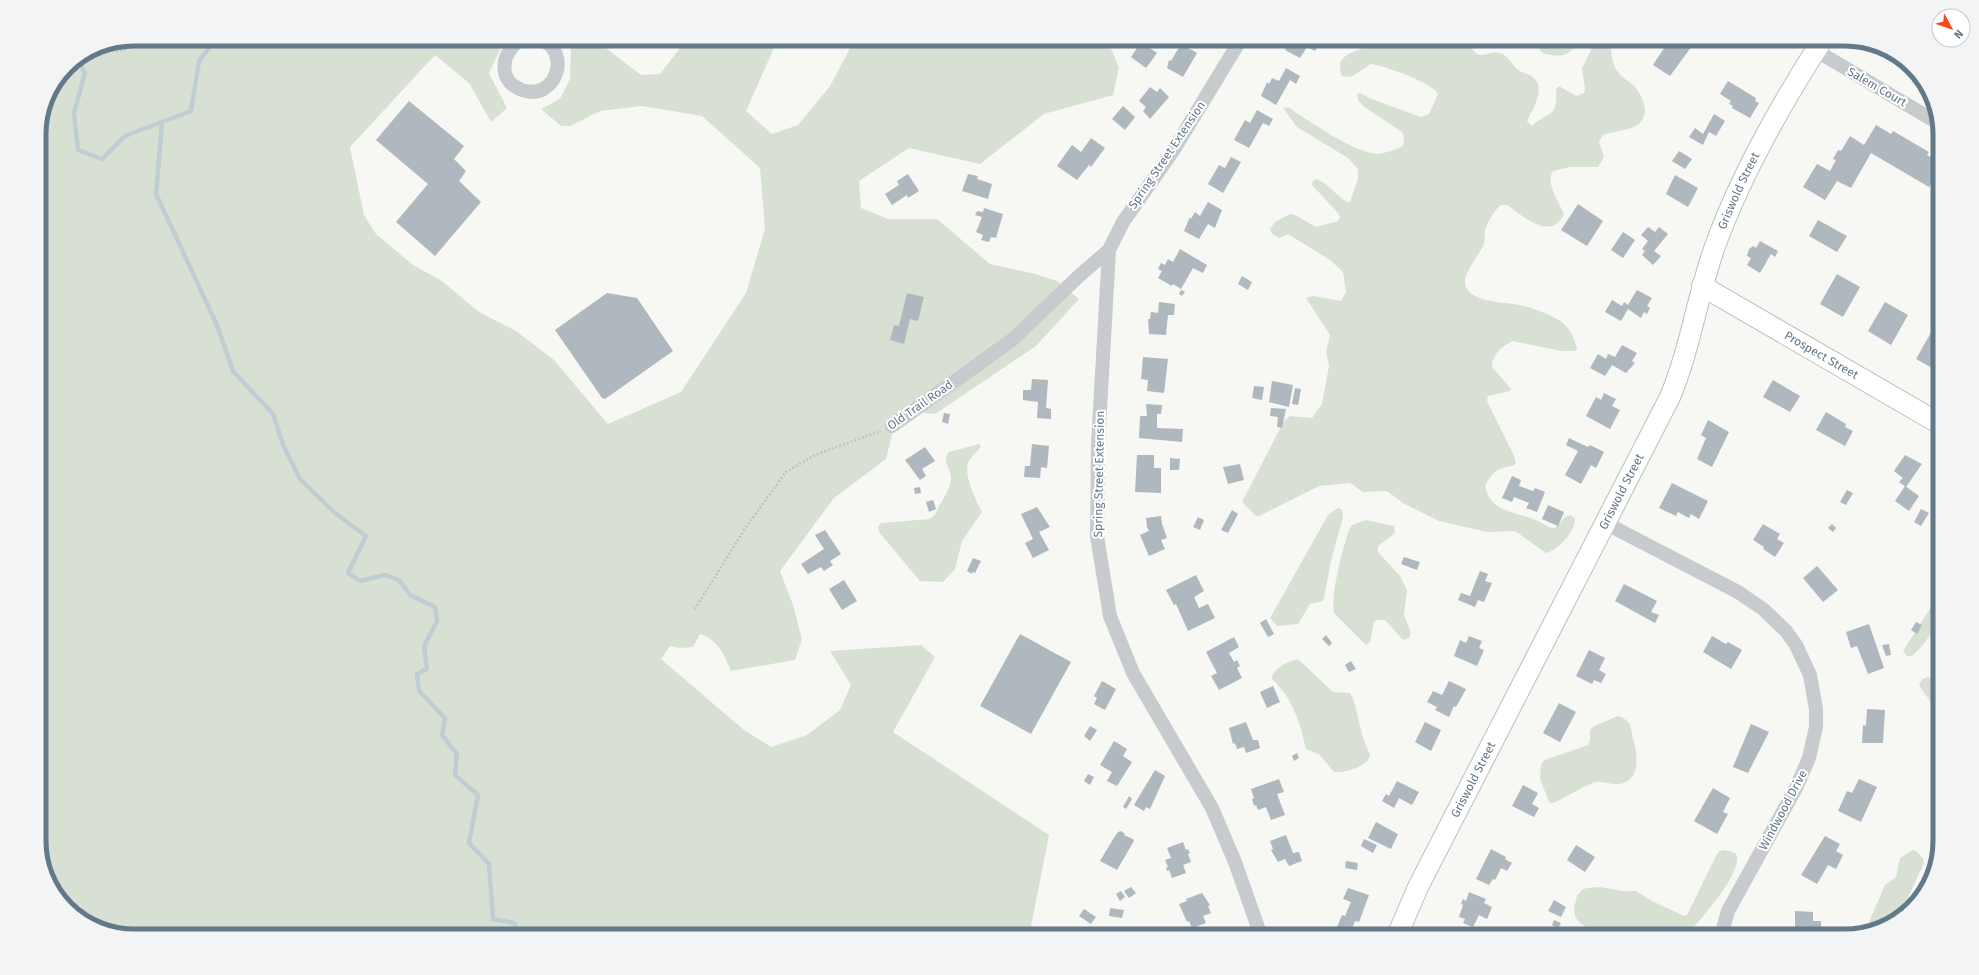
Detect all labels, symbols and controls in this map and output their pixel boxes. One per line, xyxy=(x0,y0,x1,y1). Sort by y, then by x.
north arrow xyxy=(1931,8,1971,48)
text: N xyxy=(1951,27,1966,41)
street label: Salem Court xyxy=(1845,64,1910,110)
street label: Spring Street Extension xyxy=(1126,98,1208,212)
street label: Griswold Street xyxy=(1715,149,1763,231)
street label: Prospect Street xyxy=(1782,328,1861,382)
street label: Old Trail Road xyxy=(885,377,955,433)
street label: Spring Street Extension xyxy=(1091,410,1107,538)
street label: Griswold Street xyxy=(1596,451,1647,532)
street label: Griswold Street xyxy=(1448,739,1499,820)
street label: Windwood Drive xyxy=(1756,768,1810,852)

